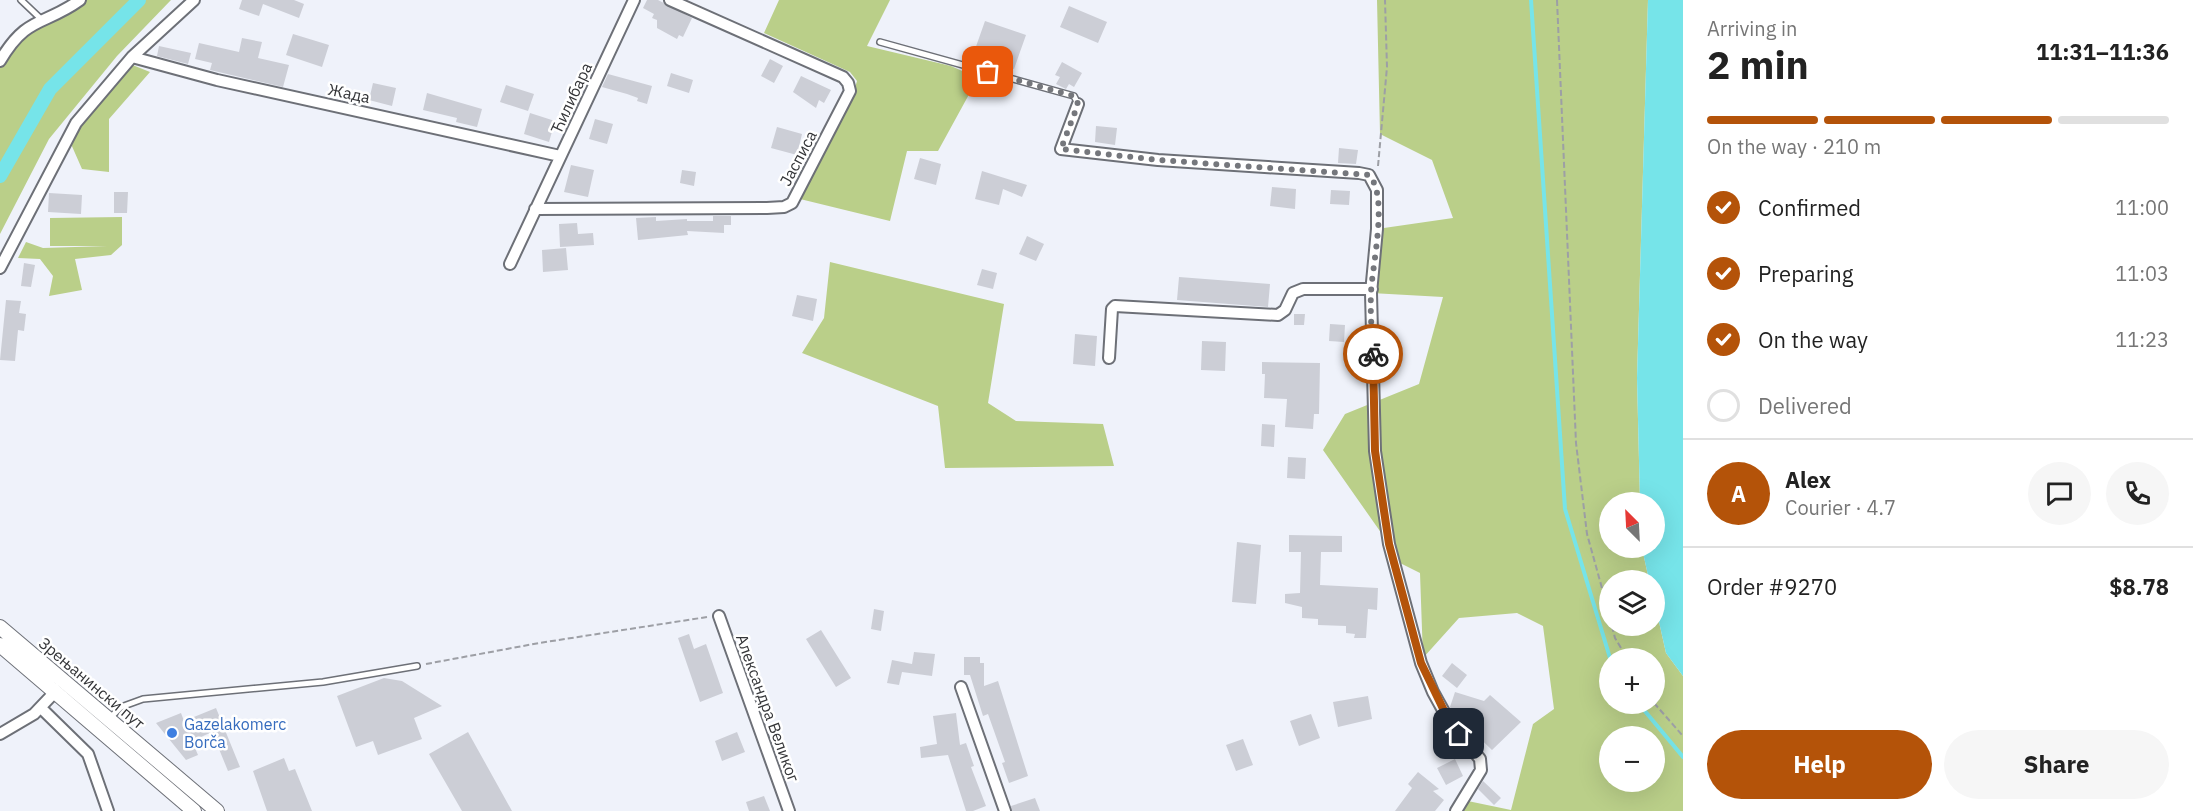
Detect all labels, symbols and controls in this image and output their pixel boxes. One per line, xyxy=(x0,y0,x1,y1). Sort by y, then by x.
text: Arriving in xyxy=(1707,15,1797,42)
text: 11:31–11:36 xyxy=(2036,37,2169,66)
text: 2 min xyxy=(1707,39,1809,90)
pin xyxy=(962,46,1013,97)
icon: bag xyxy=(971,55,1004,88)
street label: Ћилибара xyxy=(546,59,596,137)
street label: Жада xyxy=(326,79,372,107)
street label: Јасписа xyxy=(775,126,821,189)
text: On the way · 210 m xyxy=(1707,133,1881,160)
icon: check xyxy=(1707,191,1740,224)
text: Confirmed xyxy=(1758,193,1861,222)
text: 11:00 xyxy=(2115,194,2169,221)
icon: check xyxy=(1707,257,1740,290)
text: Preparing xyxy=(1758,259,1853,288)
text: 11:03 xyxy=(2115,260,2169,287)
icon: check xyxy=(1707,323,1740,356)
courier xyxy=(1343,324,1403,384)
text: On the way xyxy=(1758,325,1868,354)
text: 11:23 xyxy=(2115,326,2169,353)
icon: bike xyxy=(1357,338,1390,371)
text: Delivered xyxy=(1758,391,1852,420)
button: chat xyxy=(2028,462,2091,525)
button: phone xyxy=(2106,462,2169,525)
text: Alex xyxy=(1785,465,1831,494)
text: A xyxy=(1731,479,1746,508)
north arrow xyxy=(1599,492,1665,558)
map controls xyxy=(1599,492,1665,792)
text: Courier · 4.7 xyxy=(1785,494,1896,521)
button: layers xyxy=(1599,570,1665,636)
text: Order #9270 xyxy=(1707,572,1837,601)
text: $8.78 xyxy=(2109,572,2169,601)
street label: Александра Великог xyxy=(732,631,804,785)
street label: Зрењанински пут xyxy=(35,633,150,734)
button: + xyxy=(1599,648,1665,714)
pin xyxy=(1433,708,1484,759)
place label: Gazelakomerc Borča xyxy=(184,714,286,752)
icon: home xyxy=(1442,717,1475,750)
marker: Gazelakomerc Borča xyxy=(165,726,179,740)
button: − xyxy=(1599,726,1665,792)
button: Help xyxy=(1707,730,1932,799)
button: Share xyxy=(1944,730,2169,799)

